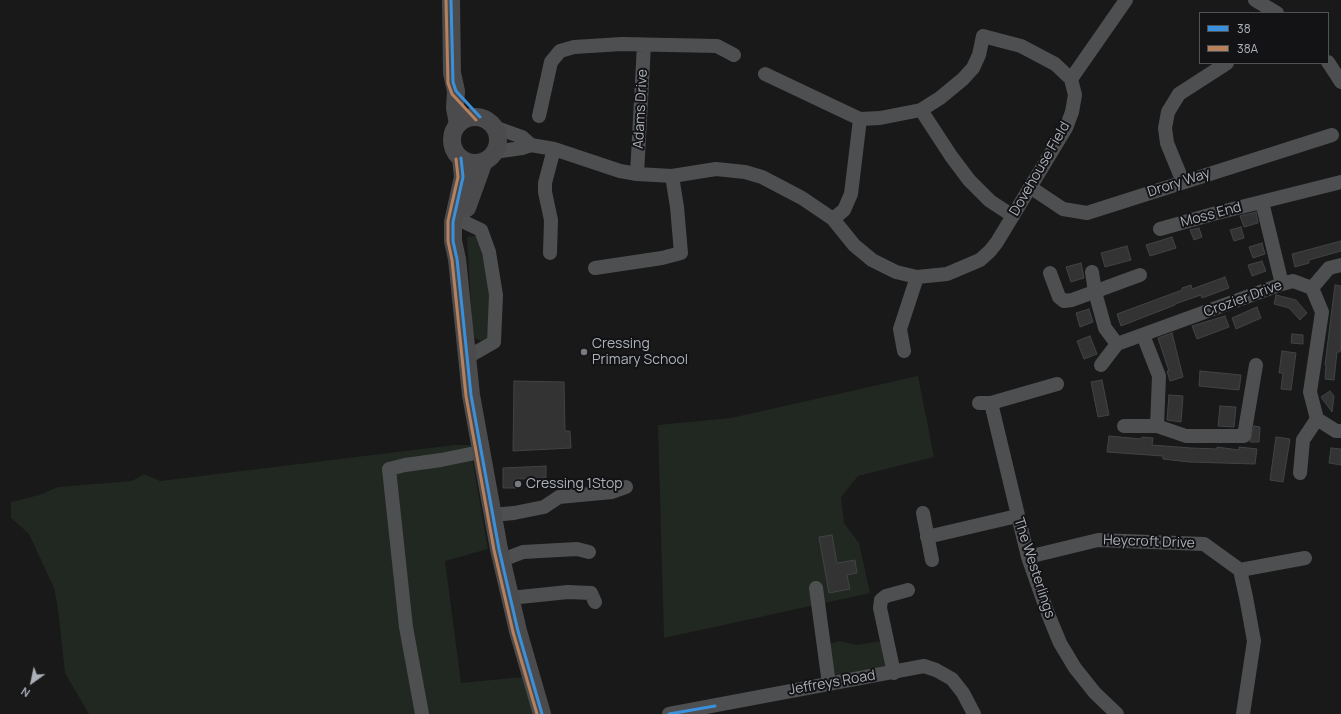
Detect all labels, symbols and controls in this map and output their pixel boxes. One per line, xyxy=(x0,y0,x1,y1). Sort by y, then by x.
legend xyxy=(1199,12,1329,64)
text: 38 xyxy=(1237,20,1251,37)
text: 38A xyxy=(1237,40,1258,57)
street label: Adams Drive xyxy=(631,69,651,149)
street label: Dovehouse Field xyxy=(1006,119,1074,219)
street label: Drory Way xyxy=(1146,165,1212,201)
street label: Moss End xyxy=(1179,199,1243,231)
street label: Crozier Drive xyxy=(1201,277,1285,321)
place label: Cressing Primary School xyxy=(592,336,688,368)
marker: Cressing Primary School xyxy=(579,347,589,357)
place label: Cressing 1Stop xyxy=(526,476,622,492)
marker: Cressing 1Stop xyxy=(513,479,523,489)
street label: The Westerlings xyxy=(1010,516,1058,620)
street label: Heycroft Drive xyxy=(1103,532,1195,552)
north arrow xyxy=(12,662,52,702)
street label: Jeffreys Road xyxy=(787,667,877,699)
text: N xyxy=(18,684,33,701)

